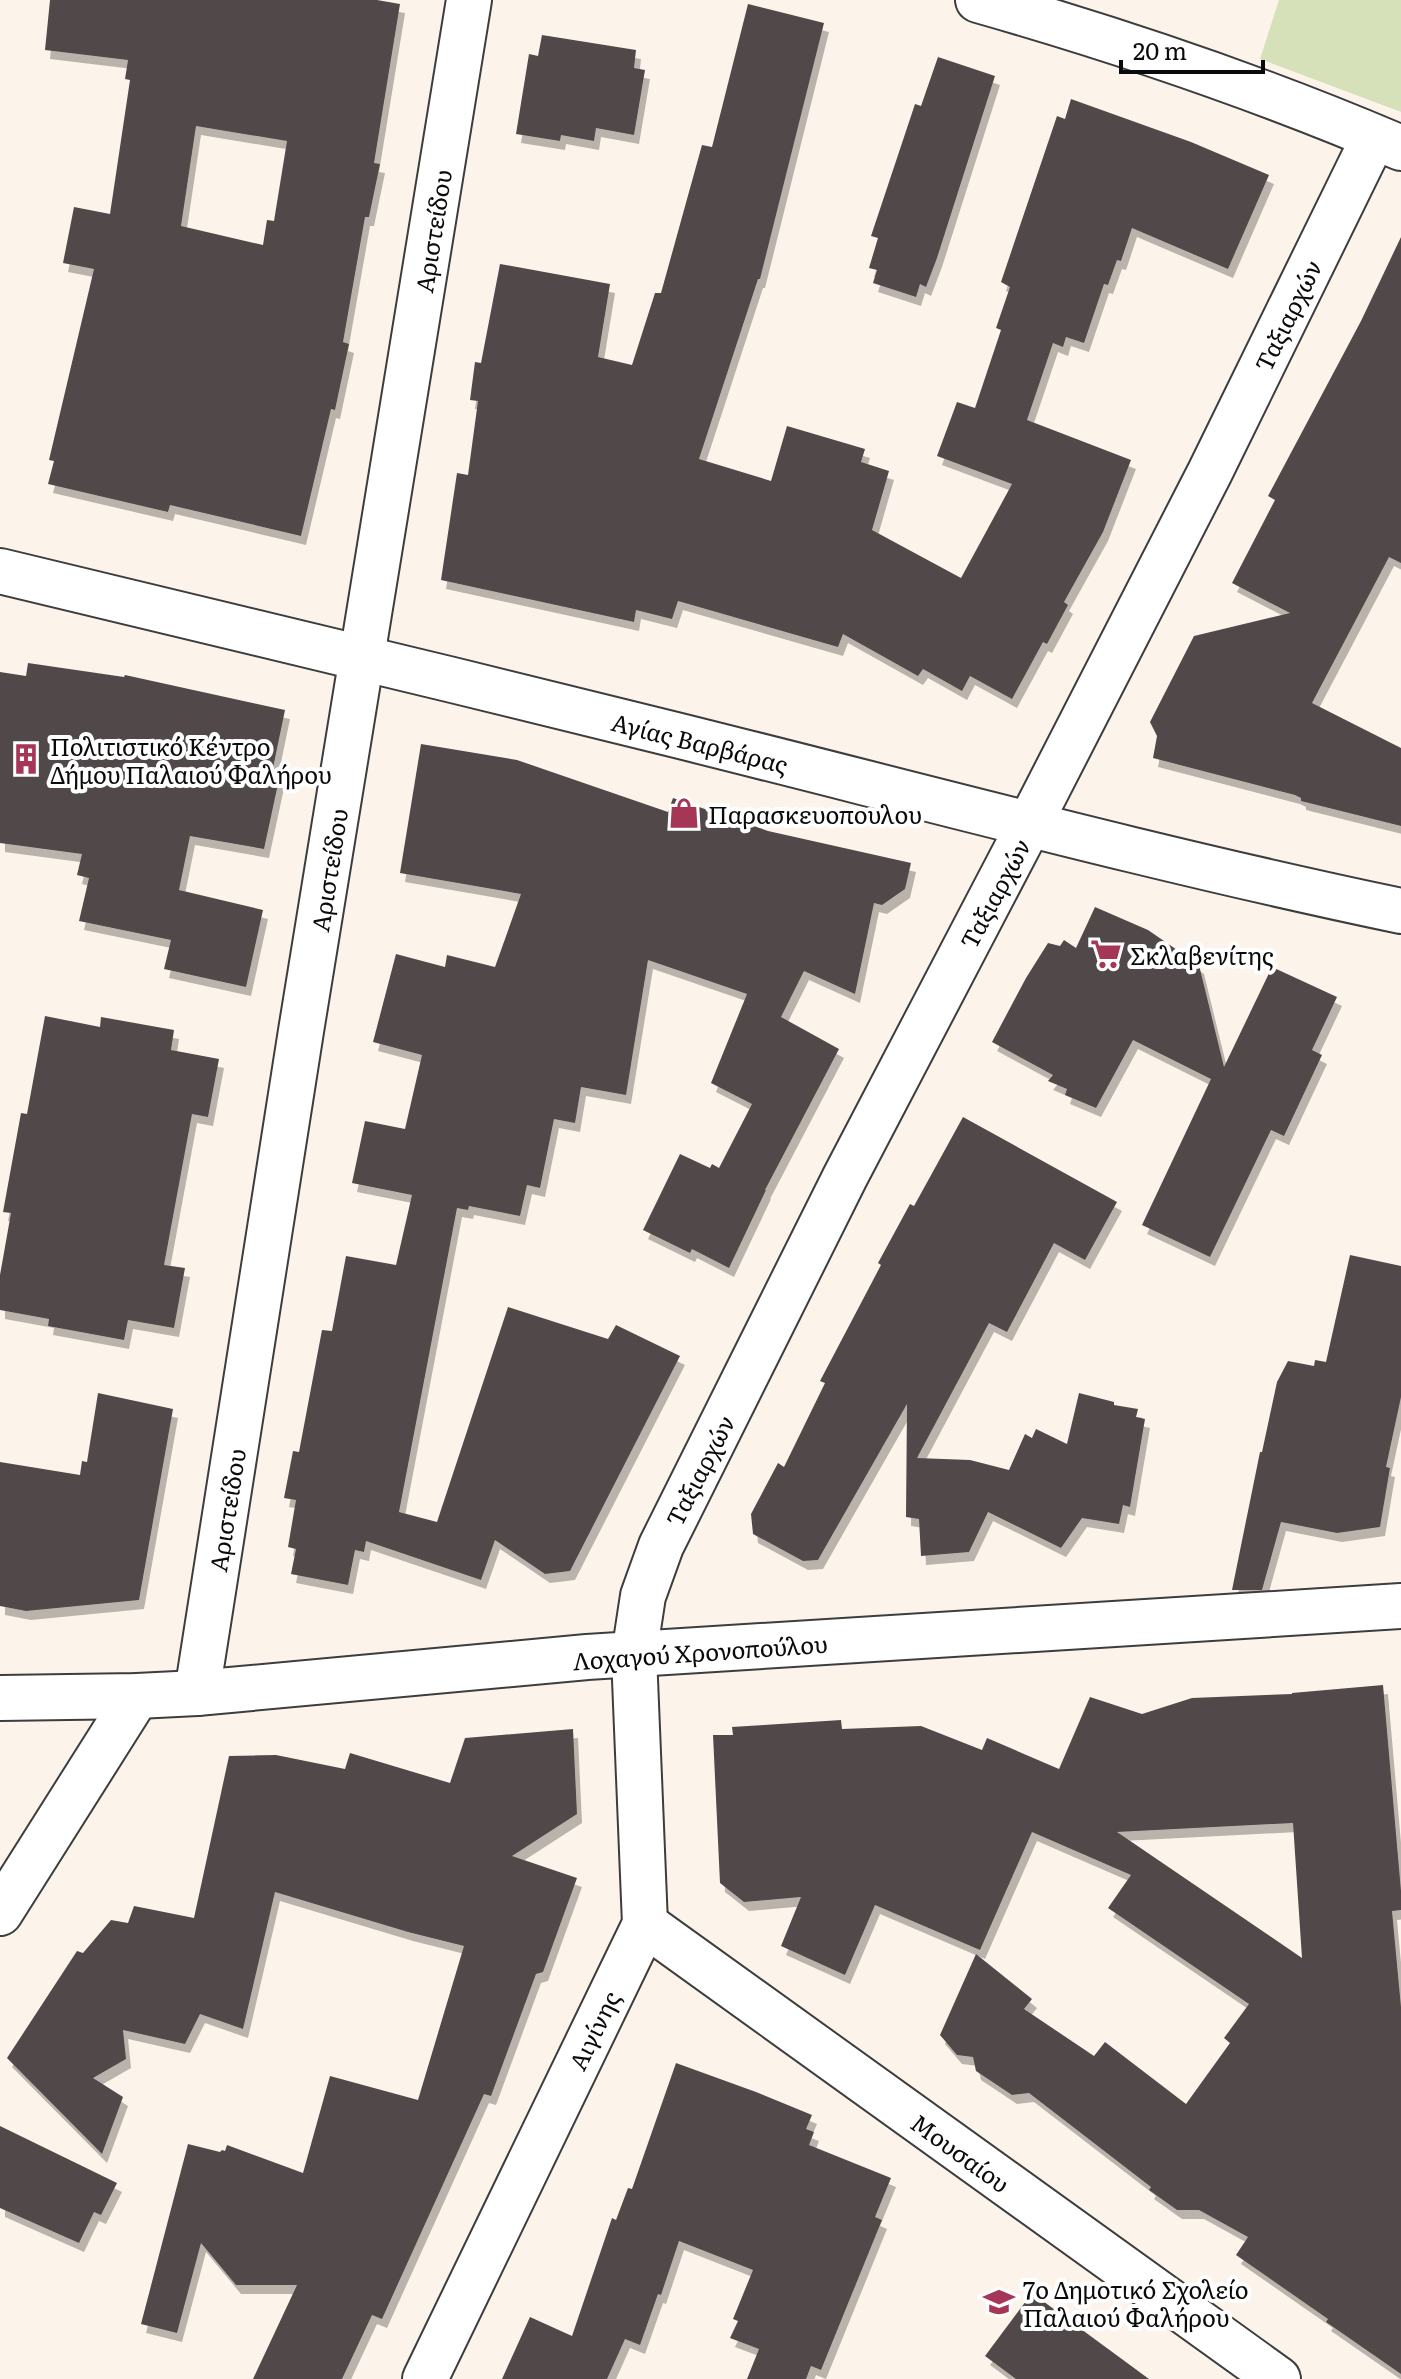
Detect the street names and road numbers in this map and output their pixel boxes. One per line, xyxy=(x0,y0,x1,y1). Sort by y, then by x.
street label: Αριστείδου xyxy=(405,167,459,295)
street label: Ταξιαρχών xyxy=(1245,253,1329,377)
street label: Αγίας Βαρβάρας xyxy=(608,703,792,781)
street label: Αριστείδου xyxy=(301,806,355,934)
street label: Ταξιαρχών xyxy=(950,832,1038,954)
street label: Ταξιαρχών xyxy=(656,1408,742,1532)
street label: Αριστείδου xyxy=(199,1446,253,1574)
street label: Λοχαγού Χρονοπούλου xyxy=(571,1625,829,1677)
street label: Αιγίνης xyxy=(559,1984,627,2076)
street label: Μουσαίου xyxy=(904,2104,1018,2200)

